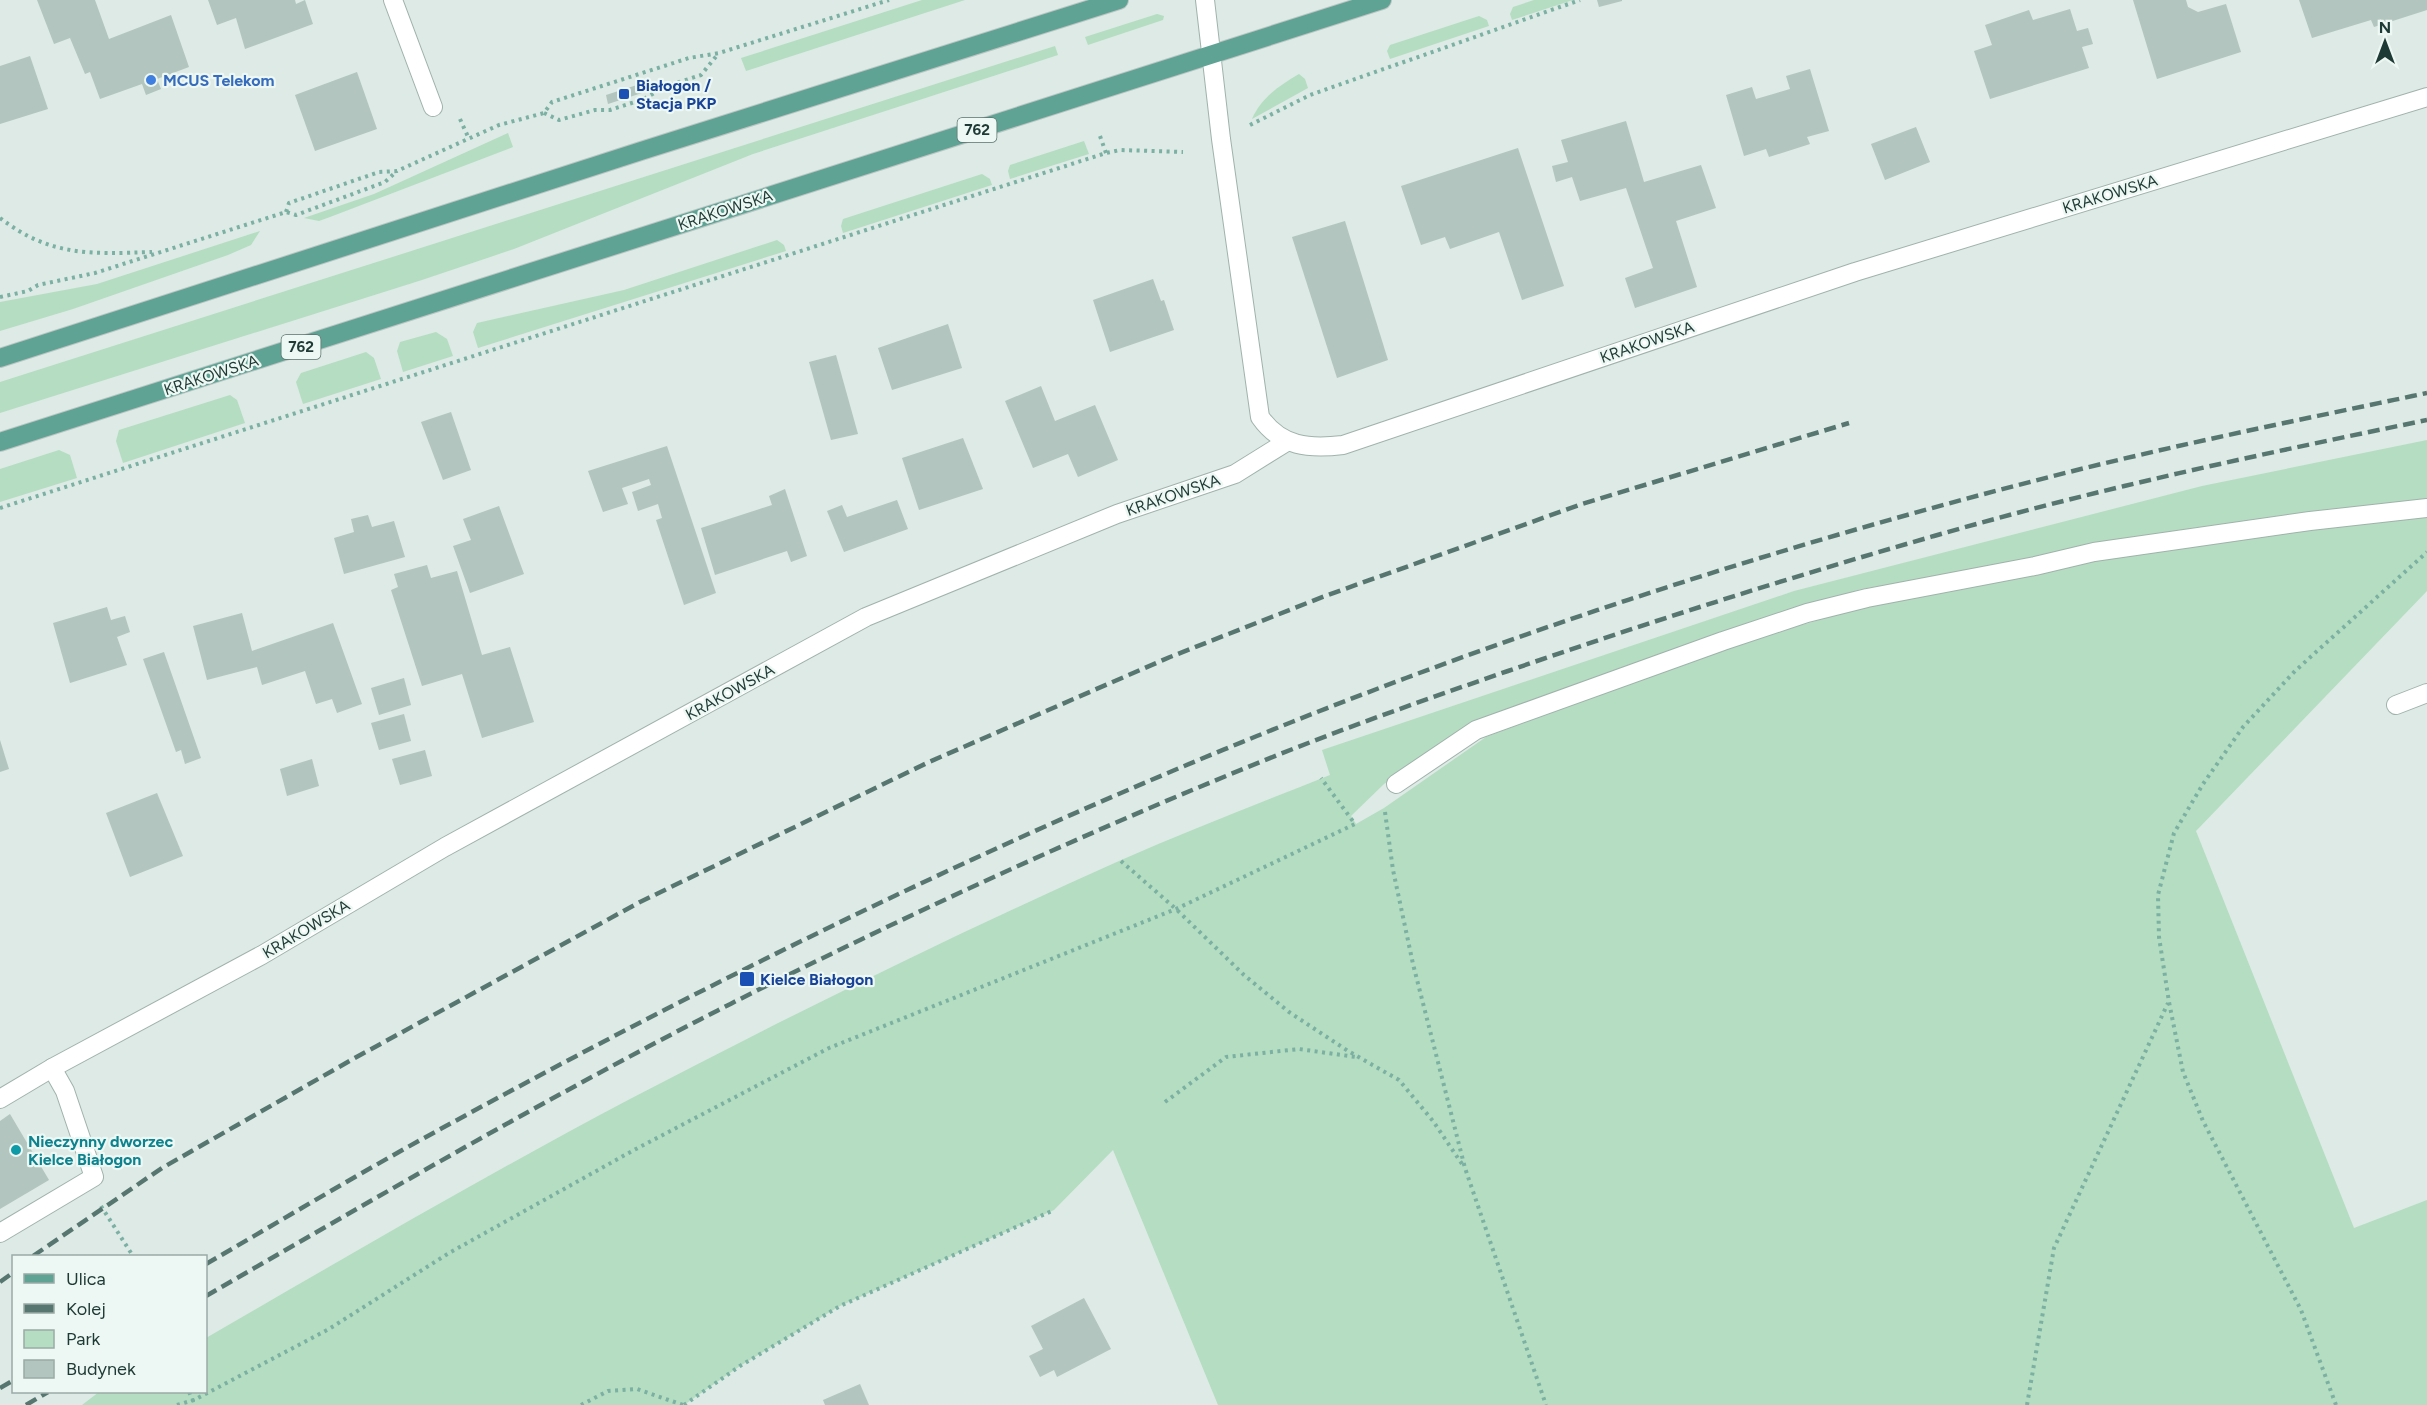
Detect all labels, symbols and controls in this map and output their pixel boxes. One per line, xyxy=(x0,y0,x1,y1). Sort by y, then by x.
north arrow xyxy=(2355,12,2415,72)
text: N xyxy=(2379,18,2391,37)
place label: MCUS Telekom xyxy=(163,71,275,90)
marker: MCUS Telekom xyxy=(144,73,158,87)
place label: Białogon / Stacja PKP xyxy=(636,76,717,113)
marker: Białogon / Stacja PKP xyxy=(617,87,631,101)
road number: 762 xyxy=(958,118,996,142)
street label: KRAKOWSKA xyxy=(2060,170,2160,217)
street label: KRAKOWSKA xyxy=(675,186,775,234)
street label: KRAKOWSKA xyxy=(1597,317,1697,367)
road number: 762 xyxy=(282,335,320,359)
street label: KRAKOWSKA xyxy=(161,351,261,399)
street label: KRAKOWSKA xyxy=(1123,470,1223,520)
street label: KRAKOWSKA xyxy=(682,660,778,724)
street label: KRAKOWSKA xyxy=(259,895,353,962)
marker: Kielce Białogon xyxy=(738,970,756,988)
place label: Kielce Białogon xyxy=(760,970,873,989)
place label: Nieczynny dworzec Kielce Białogon xyxy=(28,1132,173,1169)
marker: Nieczynny dworzec Kielce Białogon xyxy=(9,1143,23,1157)
legend xyxy=(12,1255,207,1393)
text: Ulica xyxy=(66,1268,106,1290)
text: Kolej xyxy=(66,1298,106,1320)
text: Park xyxy=(66,1328,101,1350)
text: Budynek xyxy=(66,1358,136,1380)

